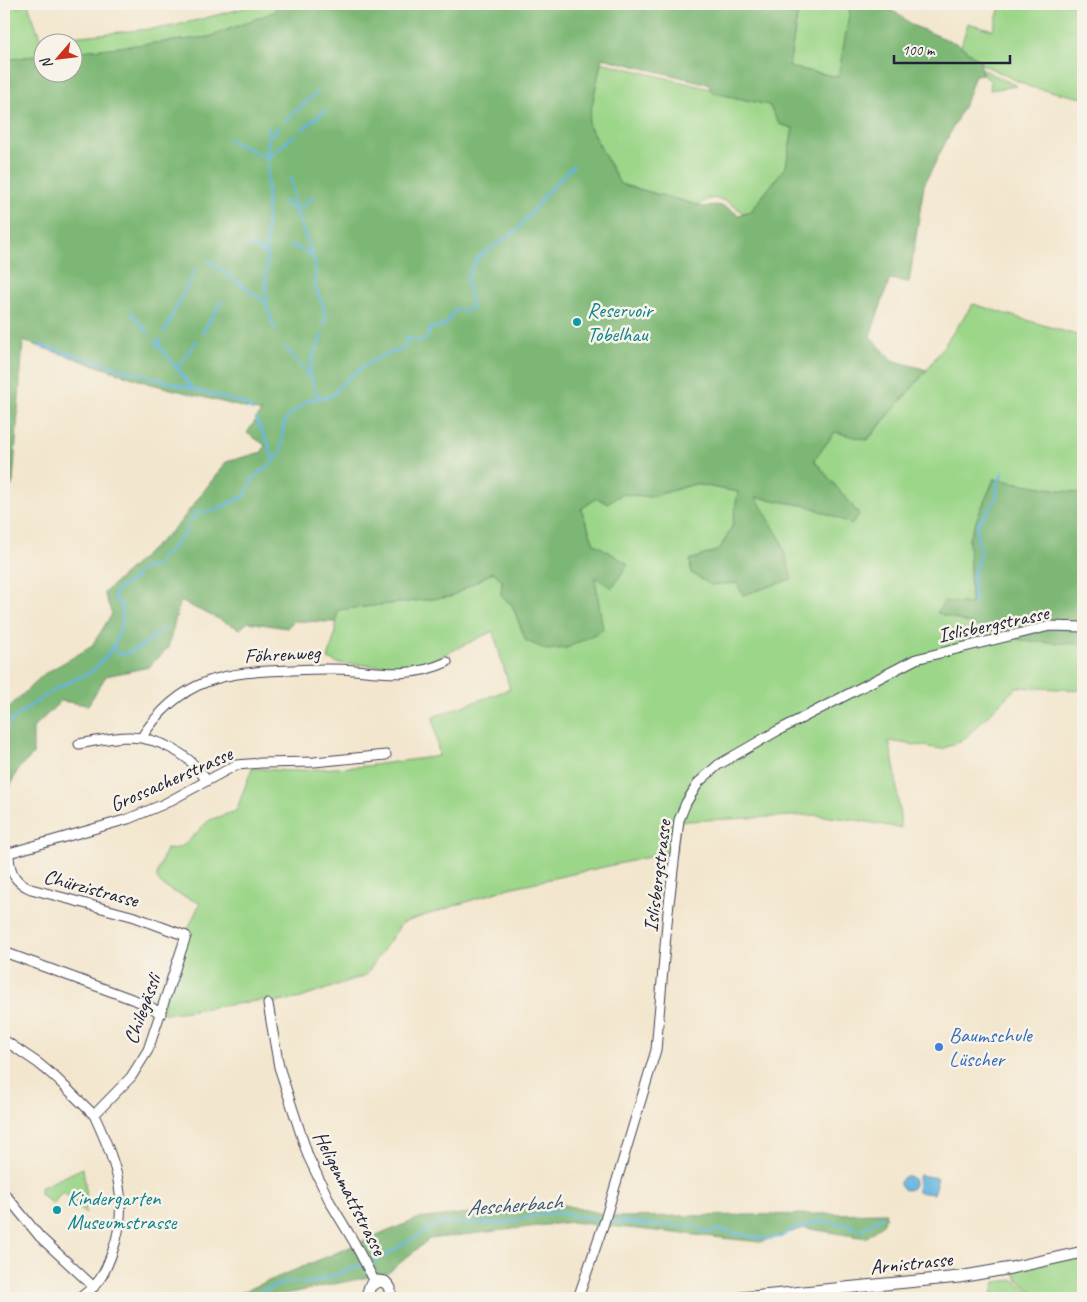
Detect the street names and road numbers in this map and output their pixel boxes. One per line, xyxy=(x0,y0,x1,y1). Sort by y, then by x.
street label: Islisbergstrasse xyxy=(935,599,1053,648)
street label: Föhrenweg xyxy=(244,639,322,669)
street label: Grossacherstrasse xyxy=(106,740,237,818)
street label: Islisbergstrasse xyxy=(637,816,677,933)
street label: Chürzistrasse xyxy=(41,863,142,913)
street label: Chilegässli xyxy=(117,968,168,1047)
street label: Heligenmattstrasse xyxy=(308,1126,393,1261)
street label: Arnistrasse xyxy=(869,1246,955,1280)

